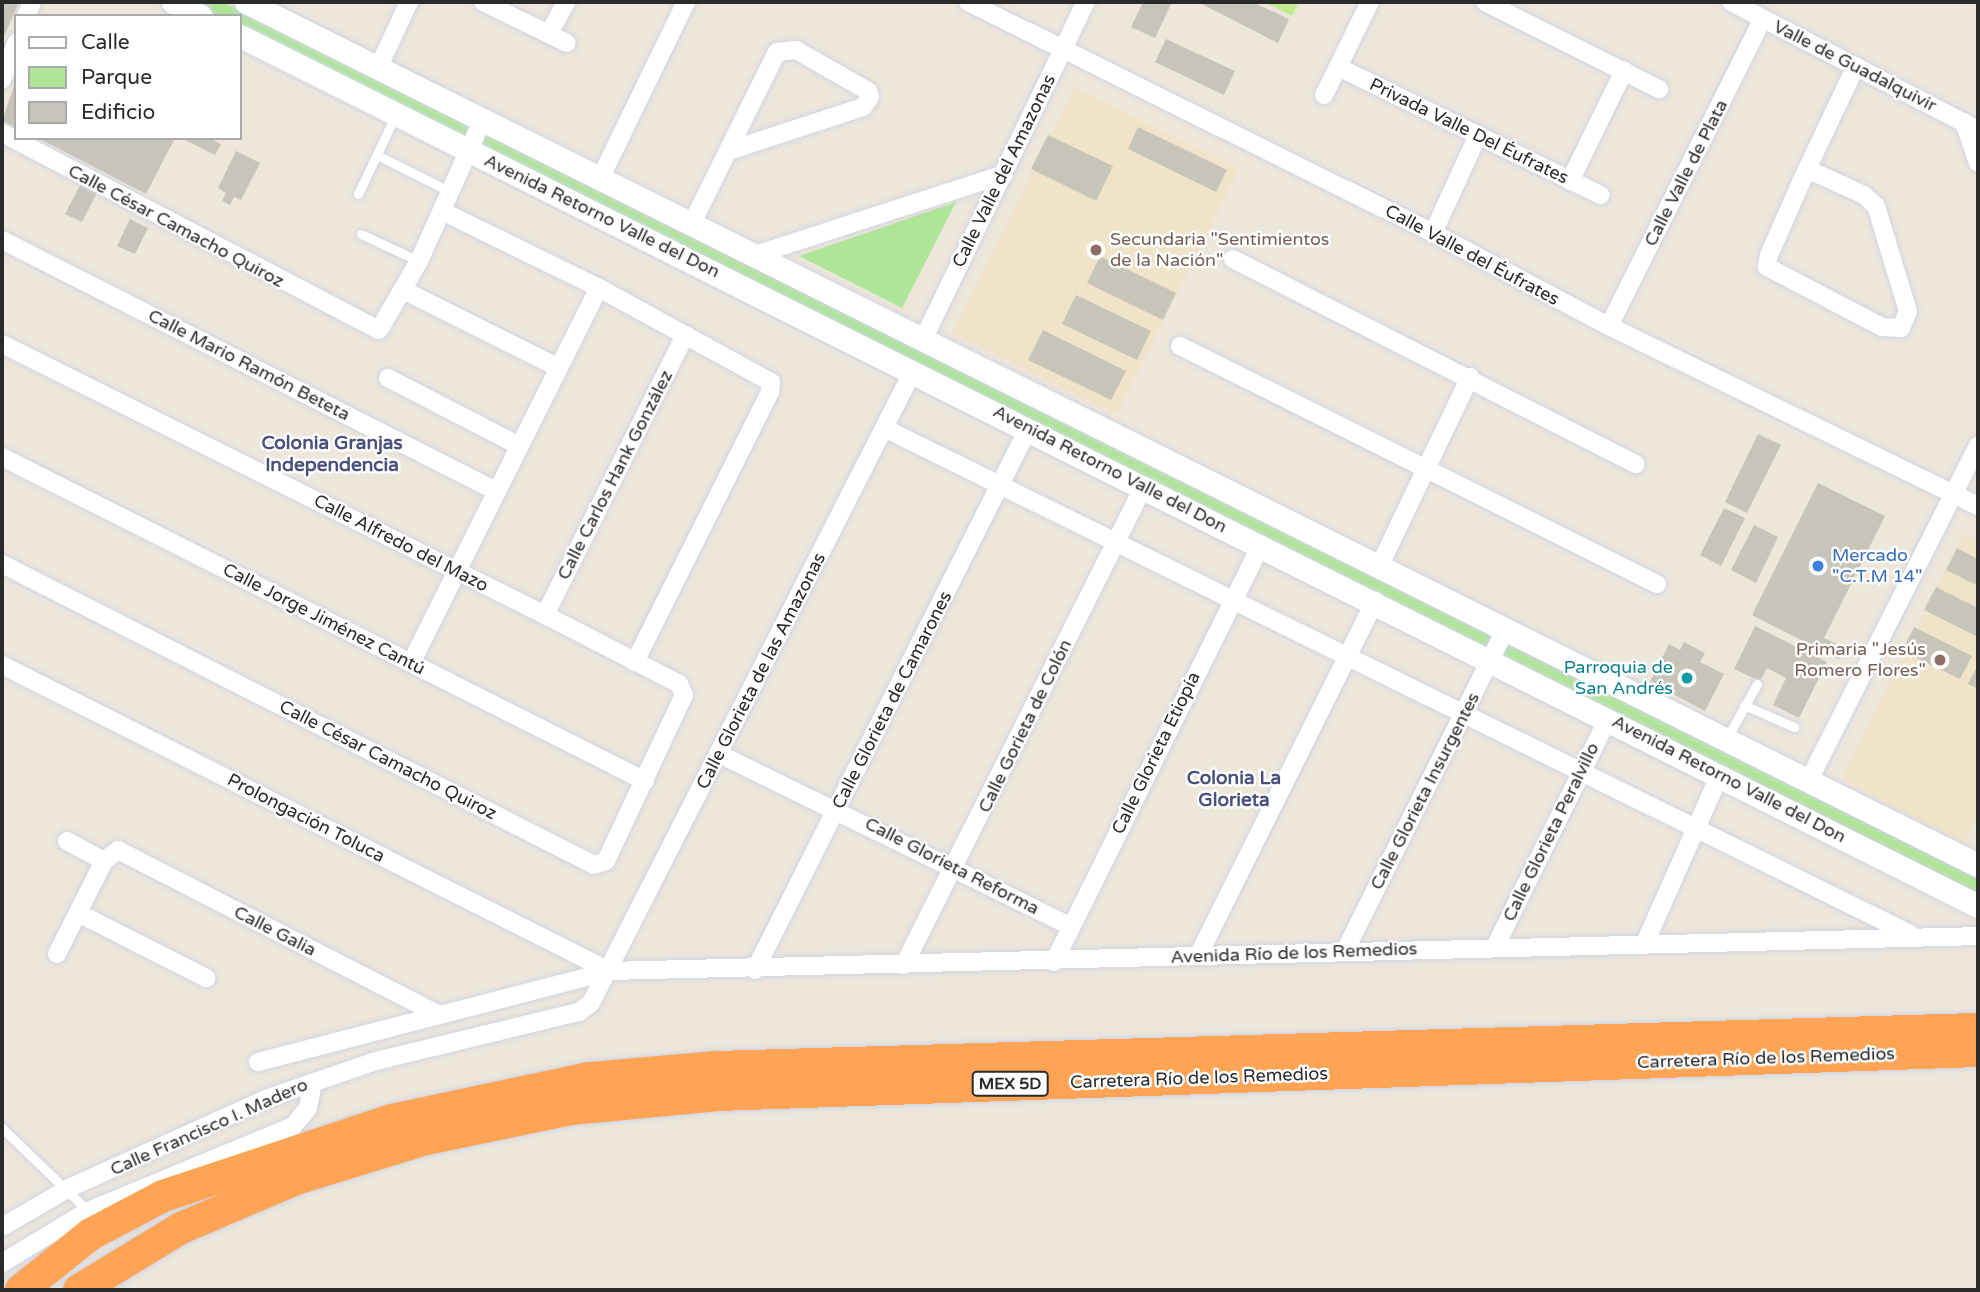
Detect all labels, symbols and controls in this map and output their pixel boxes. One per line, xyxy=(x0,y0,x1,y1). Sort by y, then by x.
legend xyxy=(14,14,242,140)
street label: Valle de Guadalquivir xyxy=(1770,16,1940,116)
text: Calle xyxy=(81,30,130,55)
text: Parque xyxy=(81,65,152,90)
street label: Calle Valle del Amazonas xyxy=(948,71,1060,271)
street label: Privada Valle Del Éufrates xyxy=(1366,73,1572,189)
street label: Calle Valle de Plata xyxy=(1640,96,1732,250)
text: Edificio xyxy=(81,100,155,125)
street label: Avenida Retorno Valle del Don xyxy=(481,149,723,283)
street label: Calle César Camacho Quiroz xyxy=(64,160,288,292)
street label: Calle Valle del Éufrates xyxy=(1381,200,1563,310)
place label: Secundaria "Sentimientos de la Nación" xyxy=(1110,229,1329,272)
marker: Secundaria "Sentimientos de la Nación" xyxy=(1088,242,1104,258)
street label: Calle Mario Ramón Beteta xyxy=(145,305,353,425)
street label: Calle Carlos Hank González xyxy=(553,367,677,583)
street label: Avenida Retorno Valle del Don xyxy=(990,400,1230,538)
district label: Colonia Granjas Independencia xyxy=(261,433,403,477)
street label: Calle Alfredo del Mazo xyxy=(310,490,492,596)
place label: Mercado "C.T.M 14" xyxy=(1832,545,1923,588)
street label: Calle Glorieta de las Amazonas xyxy=(692,549,830,793)
street label: Calle Jorge Jiménez Cantú xyxy=(219,558,429,680)
marker: Mercado "C.T.M 14" xyxy=(1810,558,1826,574)
street label: Calle Glorieta de Camarones xyxy=(828,587,956,813)
street label: Calle Gorieta de Colón xyxy=(974,636,1076,816)
place label: Primaria "Jesús Romero Flores" xyxy=(1794,639,1926,682)
marker: Primaria "Jesús Romero Flores" xyxy=(1932,652,1948,668)
place label: Parroquia de San Andrés xyxy=(1564,657,1673,700)
street label: Calle Glorieta Etiopía xyxy=(1107,668,1205,838)
marker: Parroquia de San Andrés xyxy=(1679,670,1695,686)
street label: Calle Glorieta Insurgentes xyxy=(1366,689,1484,893)
street label: Calle César Camacho Quiroz xyxy=(276,696,500,824)
street label: Avenida Retorno Valle del Don xyxy=(1609,710,1849,848)
street label: Calle Glorieta Peralvillo xyxy=(1498,739,1604,925)
district label: Colonia La Glorieta xyxy=(1187,768,1281,812)
street label: Prolongación Toluca xyxy=(224,769,388,867)
street label: Calle Glorieta Reforma xyxy=(861,813,1043,919)
street label: Calle Galia xyxy=(230,901,320,961)
street label: Avenida Río de los Remedios xyxy=(1170,938,1418,968)
street label: Carretera Río de los Remedios xyxy=(1637,1043,1895,1073)
street label: Carretera Río de los Remedios xyxy=(1070,1063,1328,1093)
road number: MEX 5D xyxy=(972,1072,1048,1096)
street label: Calle Francisco I. Madero xyxy=(107,1074,311,1180)

